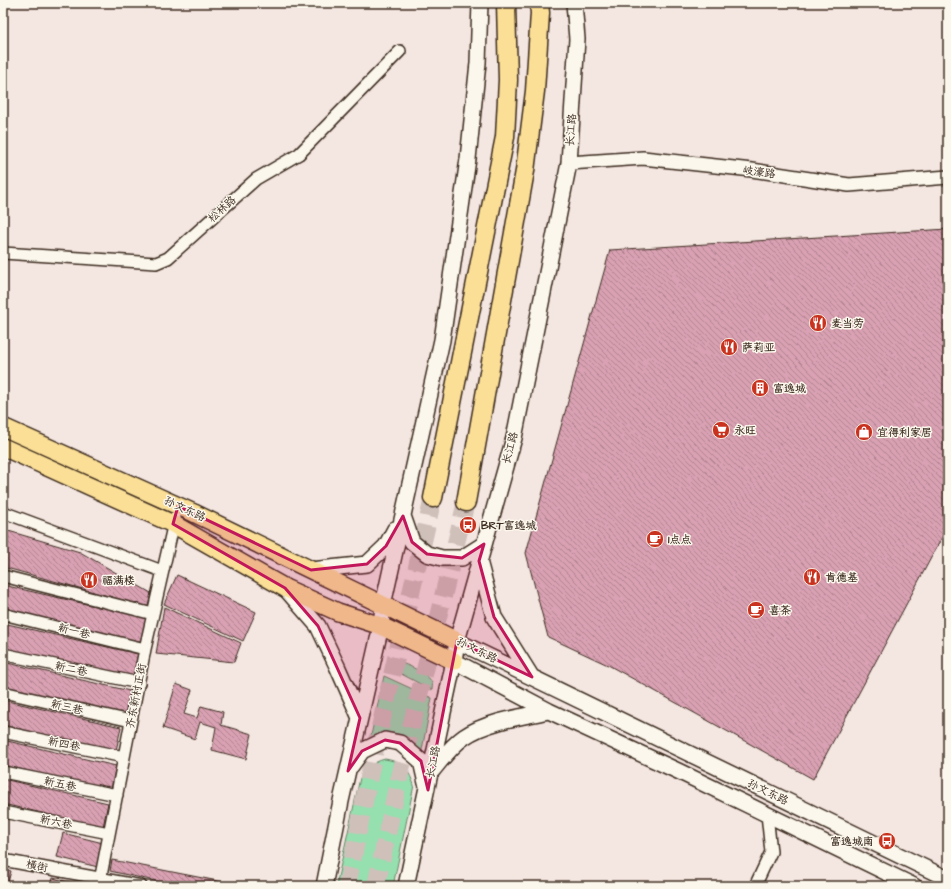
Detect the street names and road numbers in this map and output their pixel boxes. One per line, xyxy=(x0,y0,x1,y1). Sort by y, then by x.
street label: 长江路 xyxy=(562,113,580,147)
street label: 岐濠路 xyxy=(742,162,776,182)
street label: 松林路 xyxy=(205,192,239,226)
street label: 长江路 xyxy=(498,430,522,466)
street label: 孙文东路 xyxy=(162,493,208,525)
street label: 新一巷 xyxy=(56,620,92,642)
street label: 孙文东路 xyxy=(454,634,500,666)
street label: 新二巷 xyxy=(53,658,89,680)
street label: 齐东新村正街 xyxy=(122,661,150,730)
street label: 新三巷 xyxy=(49,696,85,718)
street label: 新四巷 xyxy=(46,733,82,755)
street label: 长江路 xyxy=(422,744,444,780)
street label: 新五巷 xyxy=(42,773,78,795)
street label: 孙文东路 xyxy=(745,776,791,808)
street label: 新六巷 xyxy=(38,811,74,833)
street label: 横街 xyxy=(25,857,50,876)

